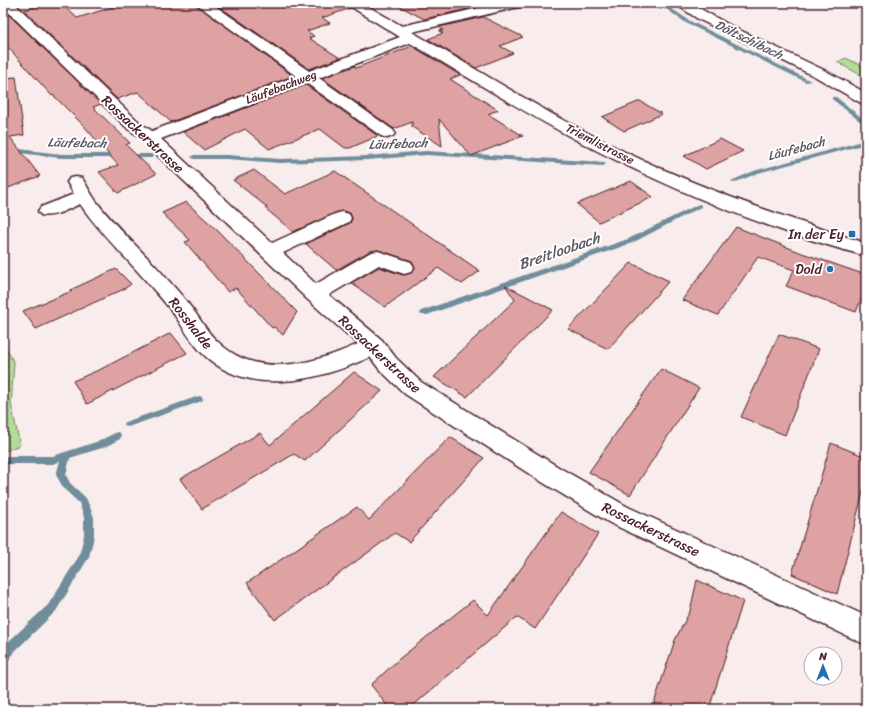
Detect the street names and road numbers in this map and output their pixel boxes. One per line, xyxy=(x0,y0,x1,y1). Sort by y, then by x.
street label: Läufebachweg xyxy=(242,63,320,111)
street label: Rossackerstrasse xyxy=(95,89,190,180)
street label: Triemlistrasse xyxy=(562,117,638,171)
street label: Rosshalde xyxy=(162,292,219,355)
street label: Rossackerstrasse xyxy=(332,309,427,400)
street label: Rossackerstrasse xyxy=(597,495,704,564)

